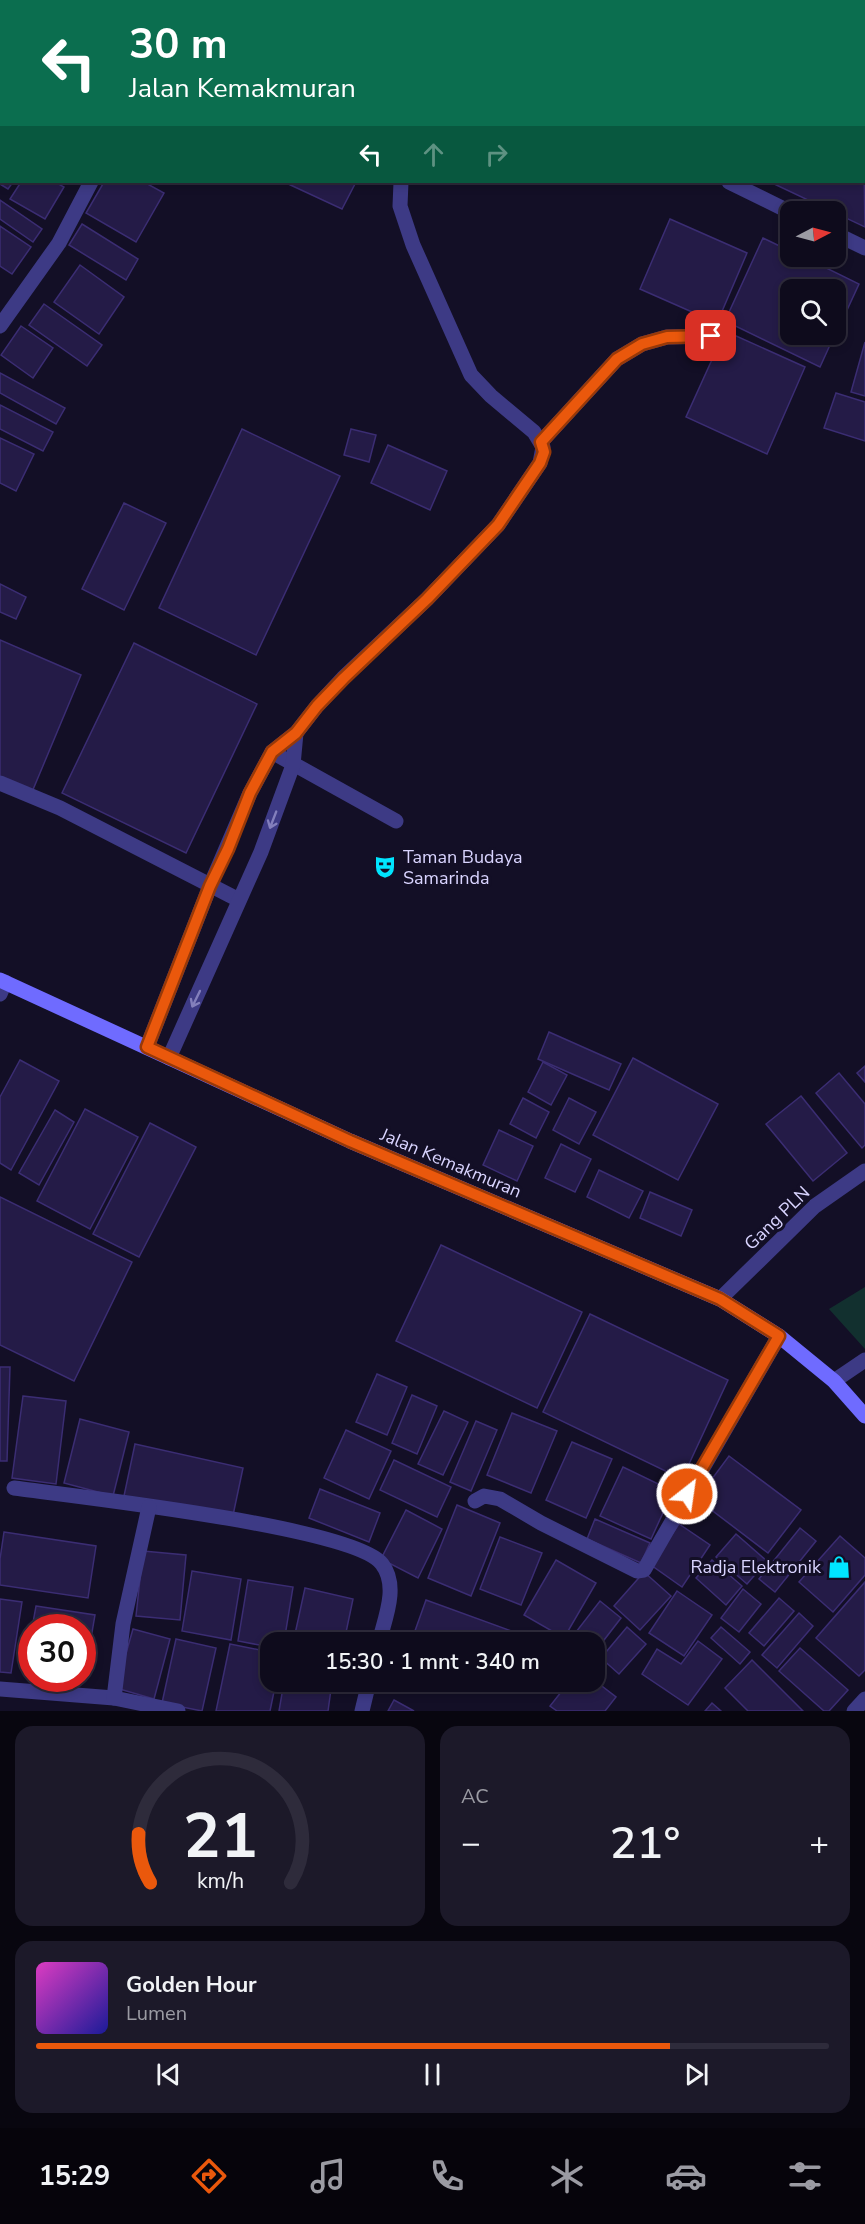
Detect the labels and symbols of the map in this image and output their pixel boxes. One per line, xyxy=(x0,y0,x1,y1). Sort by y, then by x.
north arrow xyxy=(780,201,846,267)
pin xyxy=(685,310,736,361)
one-way arrow xyxy=(267,810,278,829)
place label: Taman Budaya Samarinda xyxy=(403,845,523,890)
theatre icon: Taman Budaya Samarinda xyxy=(372,854,398,880)
one-way arrow xyxy=(190,989,202,1007)
street label: Jalan Kemakmuran xyxy=(376,1122,525,1204)
street label: Gang PLN xyxy=(739,1181,815,1255)
position arrow xyxy=(655,1462,719,1526)
shop icon: Radja Elektronik xyxy=(826,1554,852,1580)
place label: Radja Elektronik xyxy=(690,1555,822,1579)
speed limit sign: 30 xyxy=(18,1614,96,1692)

